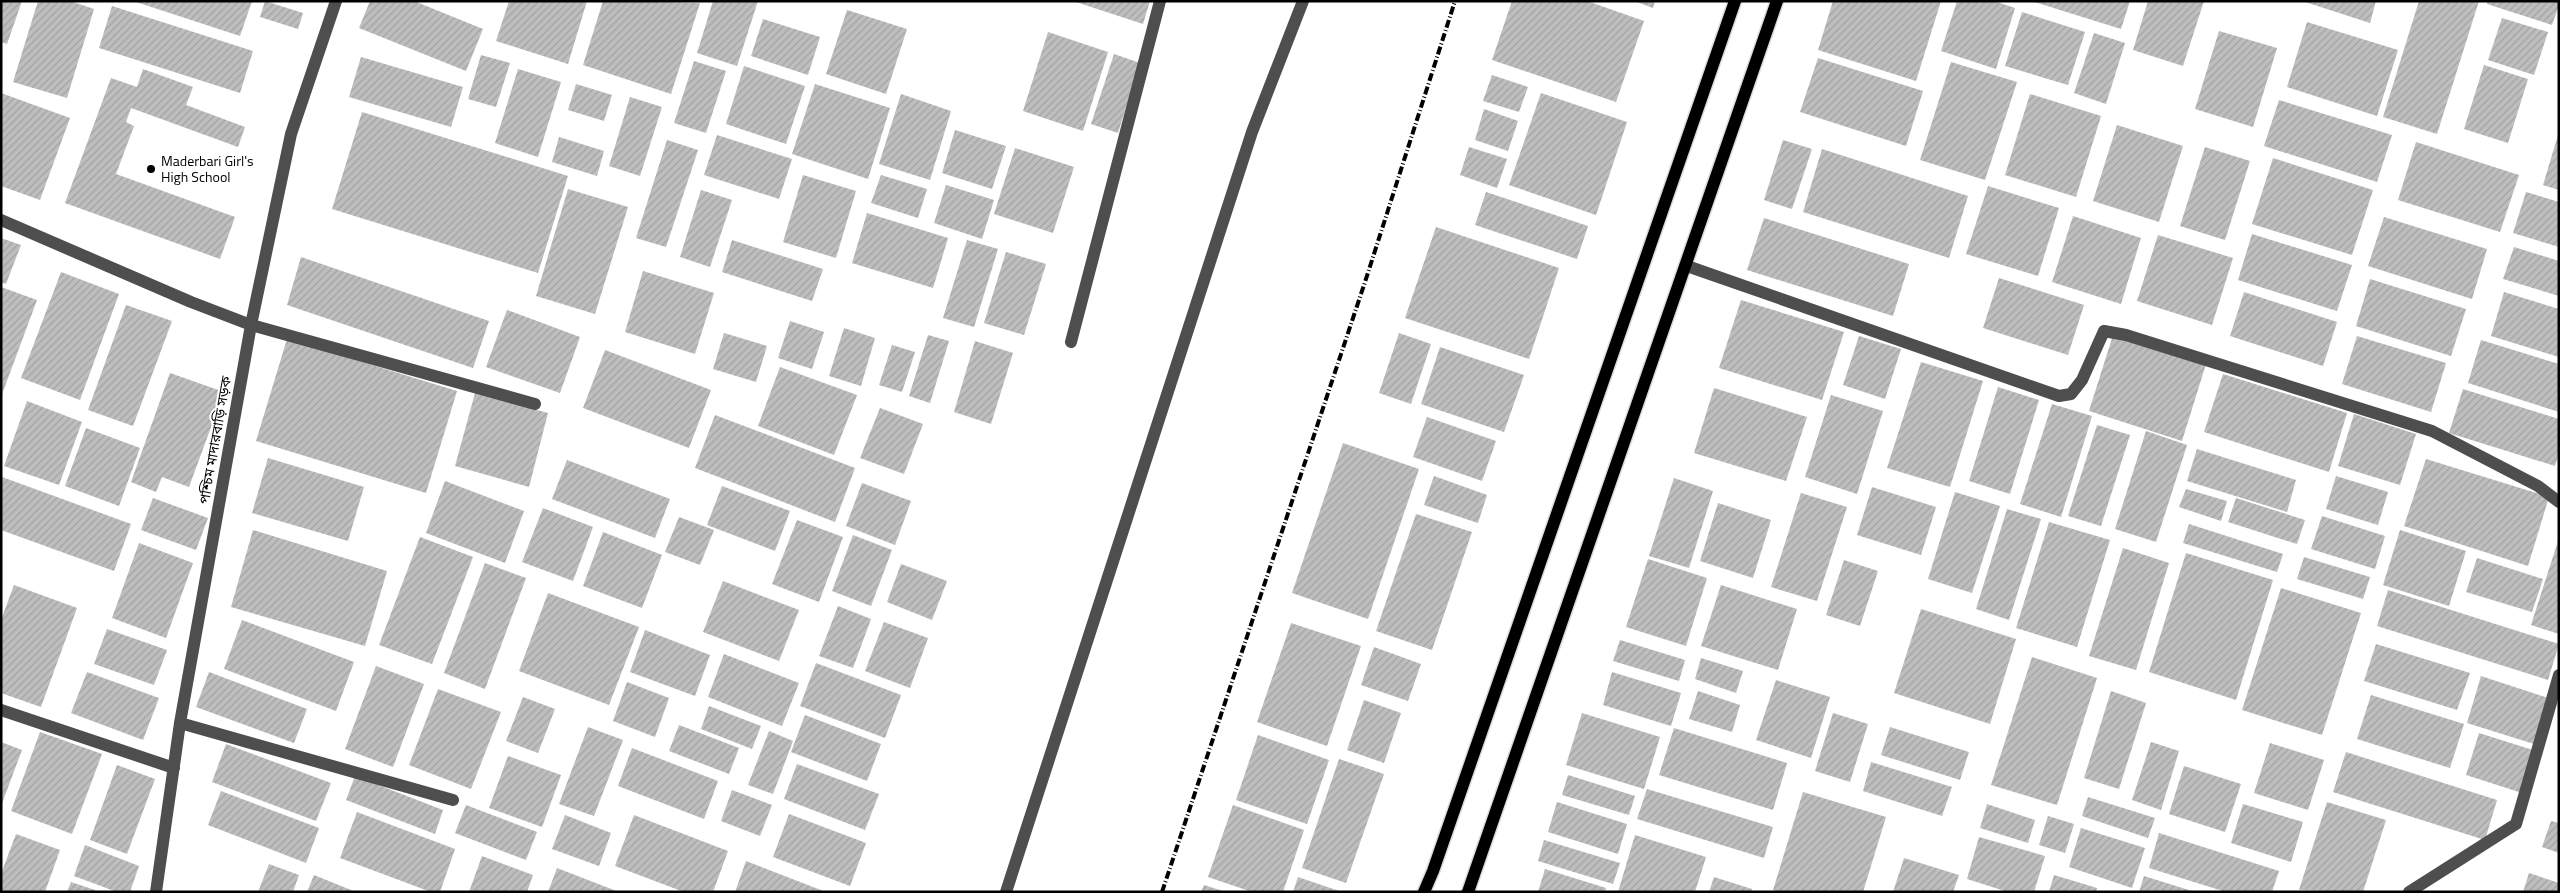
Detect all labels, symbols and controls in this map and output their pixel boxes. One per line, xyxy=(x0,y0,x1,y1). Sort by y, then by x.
place label: Maderbari Girl's High School xyxy=(161,150,254,187)
marker: Maderbari Girl's High School xyxy=(145,163,157,175)
street label: পশ্চিম মাদারবাড়ি সড়ক xyxy=(193,374,236,506)

